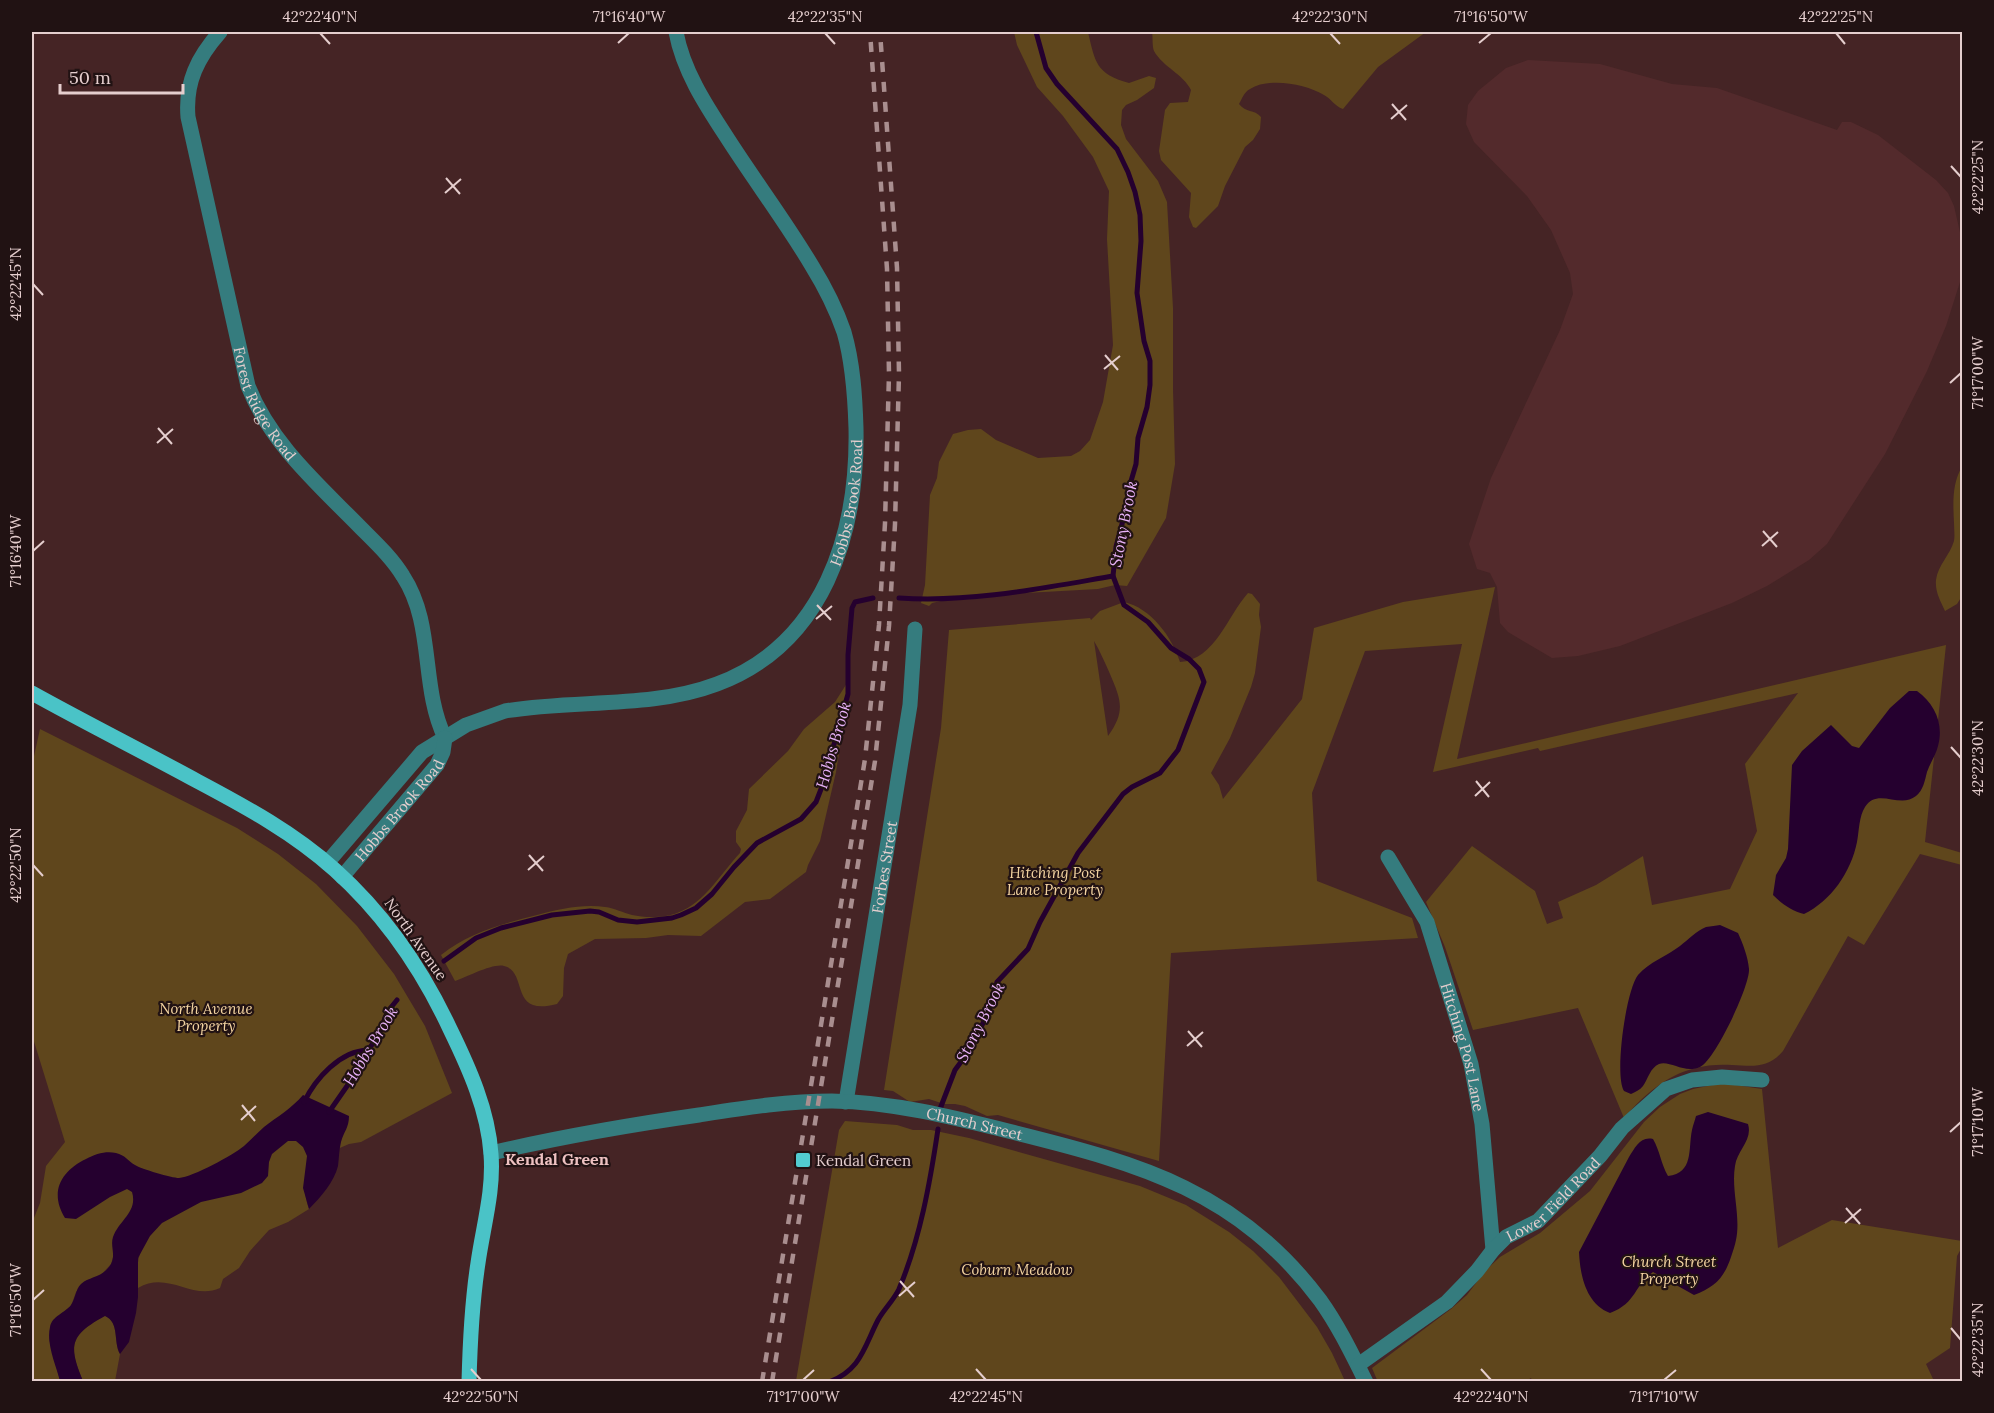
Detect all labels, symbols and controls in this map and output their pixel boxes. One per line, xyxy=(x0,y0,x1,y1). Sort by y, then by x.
text: 42°22'40"N xyxy=(283,7,357,26)
text: 71°16'40"W xyxy=(593,7,666,26)
text: 42°22'35"N xyxy=(788,7,862,26)
text: 42°22'30"N xyxy=(1292,7,1368,26)
text: 71°16'50"W xyxy=(1454,7,1529,26)
text: 42°22'25"N xyxy=(1799,7,1873,26)
scale bar xyxy=(60,57,183,95)
text: 50 m xyxy=(69,66,111,89)
text: 42°22'25"N xyxy=(1968,140,1987,214)
text: 42°22'45"N xyxy=(6,247,25,321)
text: 71°17'00"W xyxy=(1968,336,1987,409)
street label: Forest Ridge Road xyxy=(230,345,301,464)
street label: Hobbs Brook Road xyxy=(825,439,866,568)
water label: Stony Brook xyxy=(1105,479,1141,569)
text: 71°16'40"W xyxy=(6,514,25,587)
water label: Hobbs Brook xyxy=(811,699,855,791)
text: 42°22'30"N xyxy=(1968,720,1987,796)
street label: Hobbs Brook Road xyxy=(350,756,448,865)
street label: Forbes Street xyxy=(867,819,901,915)
text: 42°22'50"N xyxy=(6,827,25,903)
park label: Hitching Post Lane Property xyxy=(1007,863,1103,899)
street label: North Avenue xyxy=(381,894,451,984)
water label: Stony Brook xyxy=(951,978,1009,1066)
street label: Hitching Post Lane xyxy=(1437,980,1489,1113)
park label: North Avenue Property xyxy=(159,999,253,1035)
water label: Hobbs Brook xyxy=(338,1002,402,1090)
text: 71°17'10"W xyxy=(1968,1087,1987,1156)
street label: Church Street xyxy=(925,1103,1025,1144)
district label: Kendal Green xyxy=(505,1149,609,1169)
marker: Kendal Green xyxy=(794,1151,812,1169)
place label: Kendal Green xyxy=(816,1151,911,1170)
street label: Lower Field Road xyxy=(1503,1153,1604,1245)
park label: Church Street Property xyxy=(1622,1252,1717,1288)
park label: Coburn Meadow xyxy=(961,1260,1073,1279)
text: 71°16'50"W xyxy=(6,1262,25,1337)
text: 42°22'35"N xyxy=(1968,1303,1987,1377)
text: 42°22'50"N xyxy=(443,1387,519,1406)
text: 71°17'00"W xyxy=(767,1387,840,1406)
text: 42°22'45"N xyxy=(949,1387,1023,1406)
text: 42°22'40"N xyxy=(1454,1387,1528,1406)
text: 71°17'10"W xyxy=(1630,1387,1699,1406)

